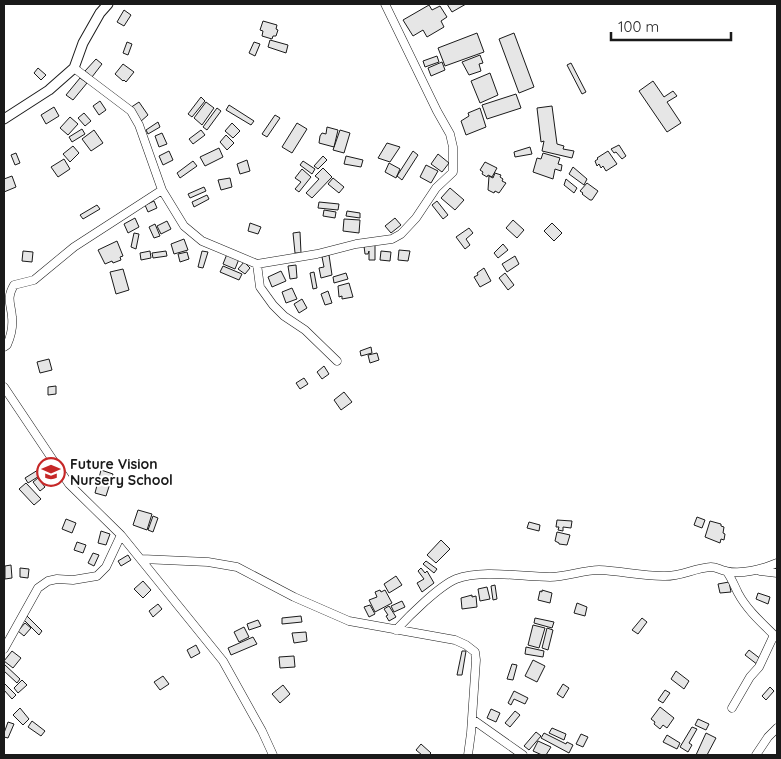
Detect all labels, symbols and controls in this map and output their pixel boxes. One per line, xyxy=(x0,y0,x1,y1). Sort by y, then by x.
scale bar xyxy=(611,10,731,42)
text: 100 m xyxy=(618,17,659,36)
place label: Future Vision Nursery School xyxy=(70,455,173,489)
school or university icon: Future Vision Nursery School xyxy=(36,457,66,487)

